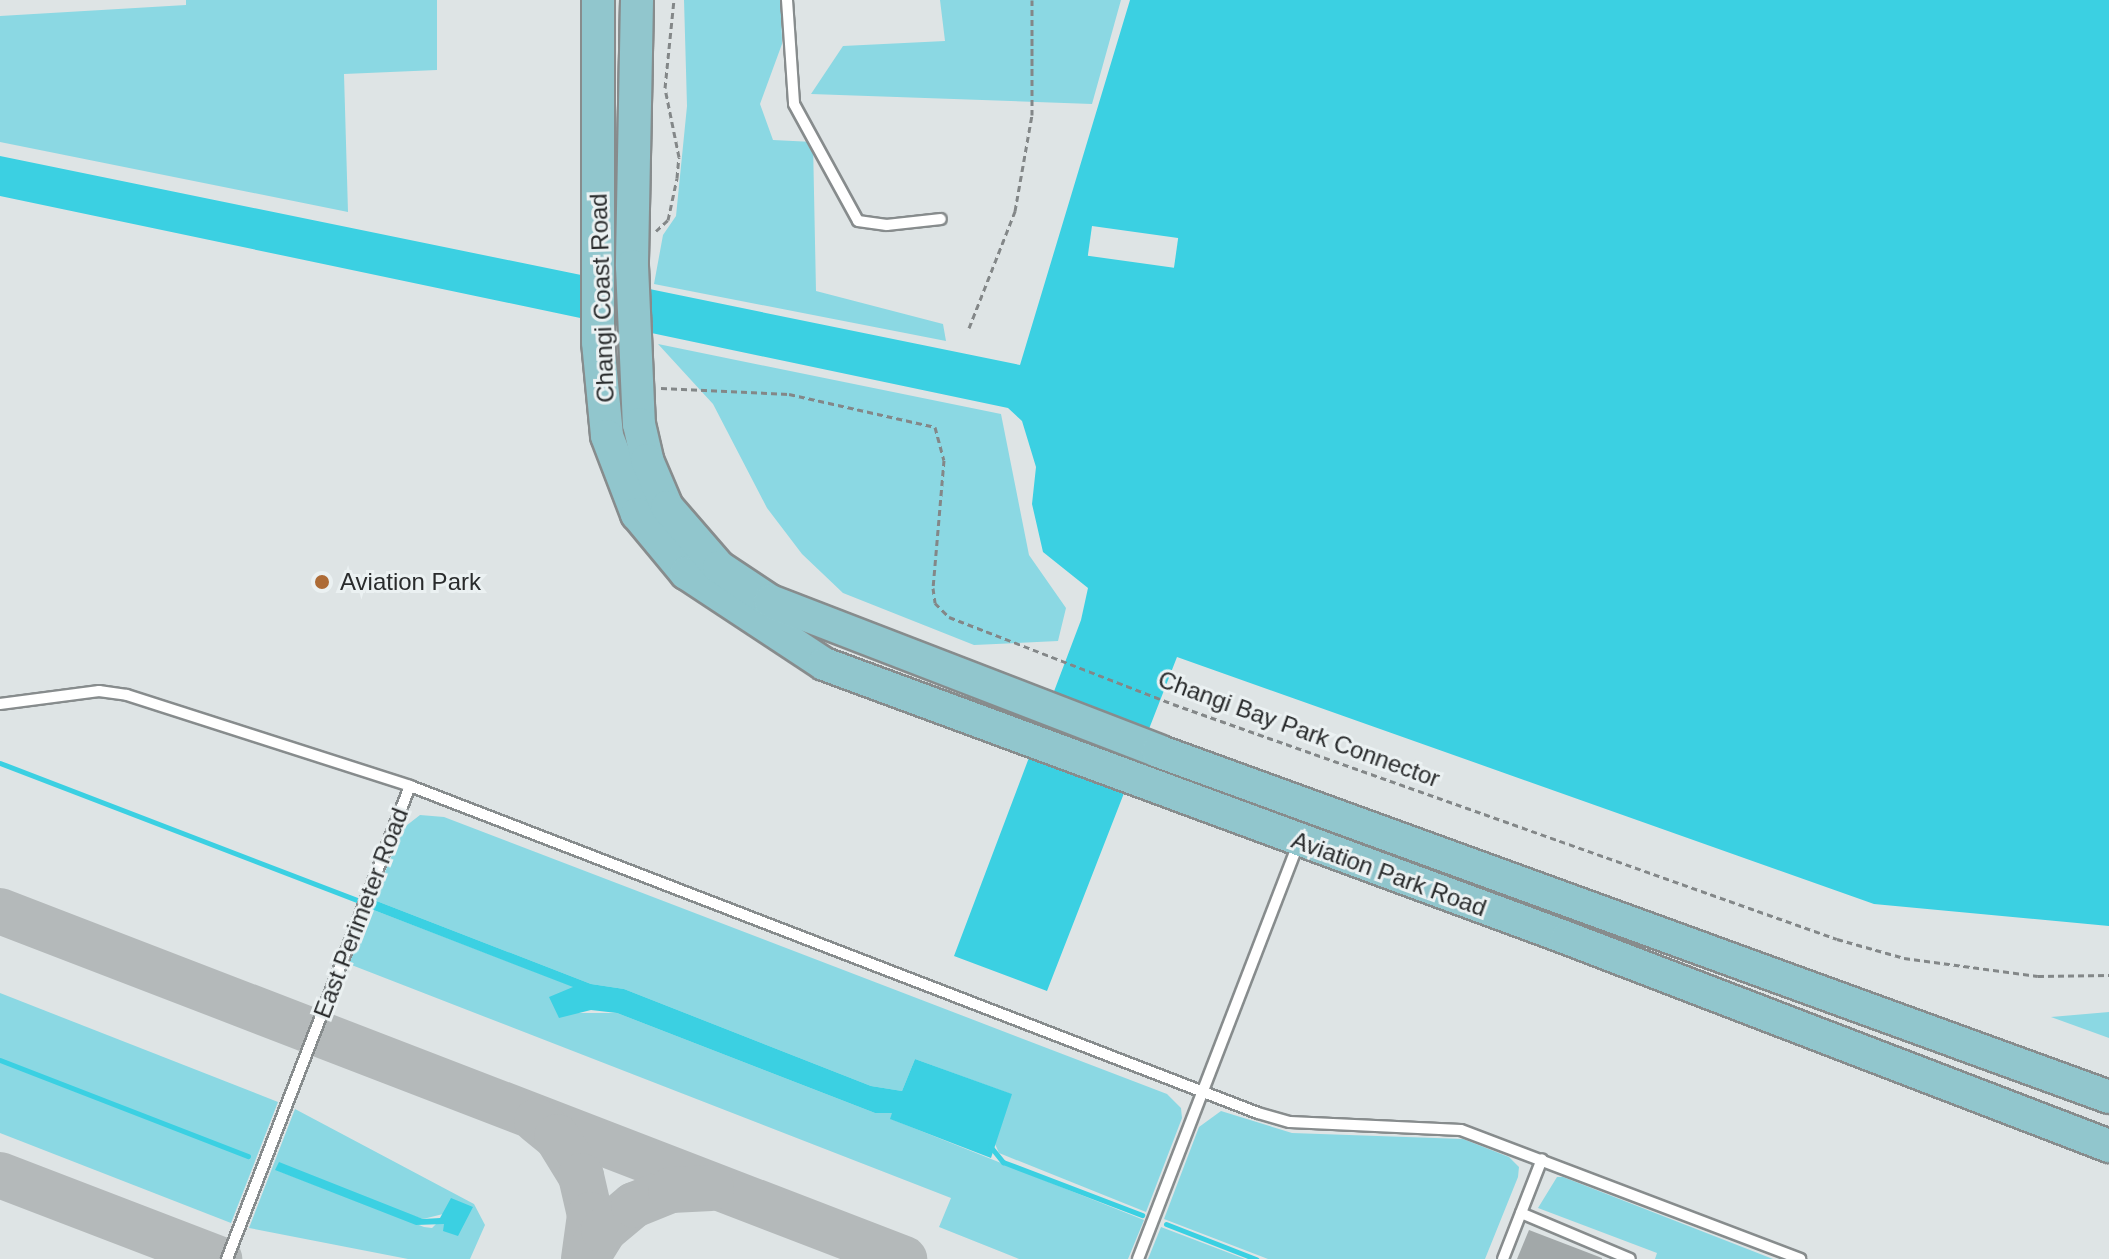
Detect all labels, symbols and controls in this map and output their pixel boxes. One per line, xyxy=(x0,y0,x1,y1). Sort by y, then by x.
street label: Changi Coast Road xyxy=(584,193,620,403)
place label: Aviation Park xyxy=(340,568,481,596)
marker: Aviation Park xyxy=(311,571,333,593)
street label: Changi Bay Park Connector xyxy=(1154,665,1444,793)
street label: East Perimeter Road xyxy=(308,804,414,1022)
street label: Aviation Park Road xyxy=(1288,825,1490,923)

